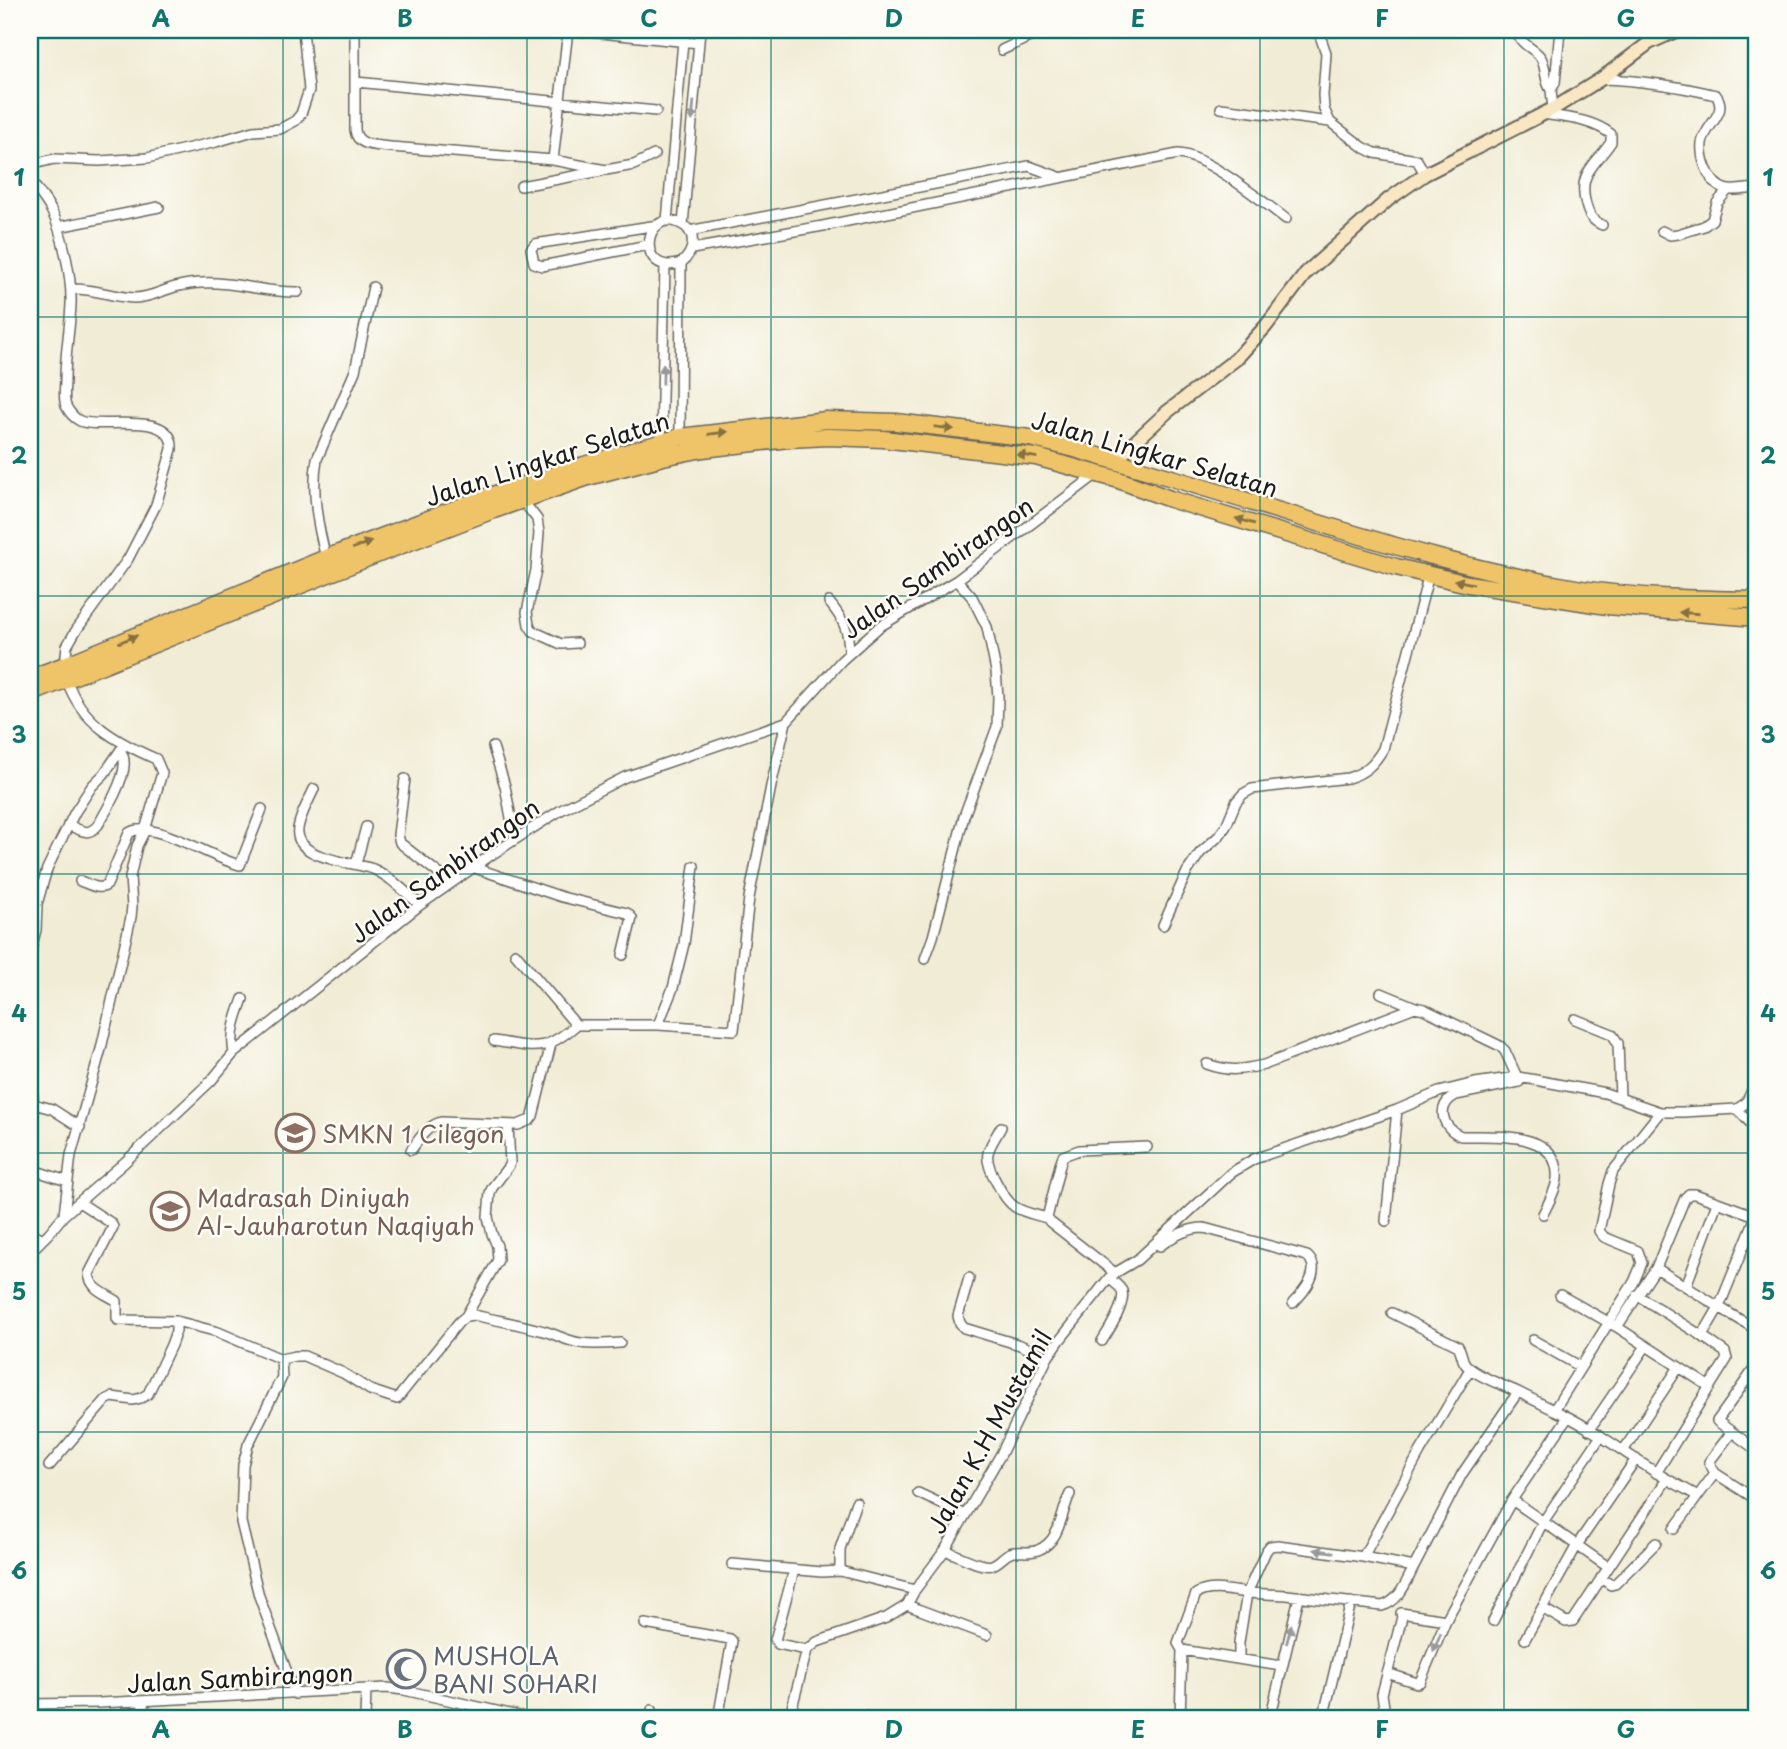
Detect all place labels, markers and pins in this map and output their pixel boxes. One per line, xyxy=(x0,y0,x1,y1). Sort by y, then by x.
school or university icon: SMKN 1 Cilegon xyxy=(274,1112,316,1154)
place label: SMKN 1 Cilegon xyxy=(322,1115,505,1151)
place label: Madrasah Diniyah Al-Jauharotun Naqiyah xyxy=(197,1179,475,1243)
school or university icon: Madrasah Diniyah Al-Jauharotun Naqiyah xyxy=(149,1190,191,1232)
place label: MUSHOLA BANI SOHARI xyxy=(433,1637,598,1701)
mosque icon: MUSHOLA BANI SOHARI xyxy=(385,1648,427,1690)

